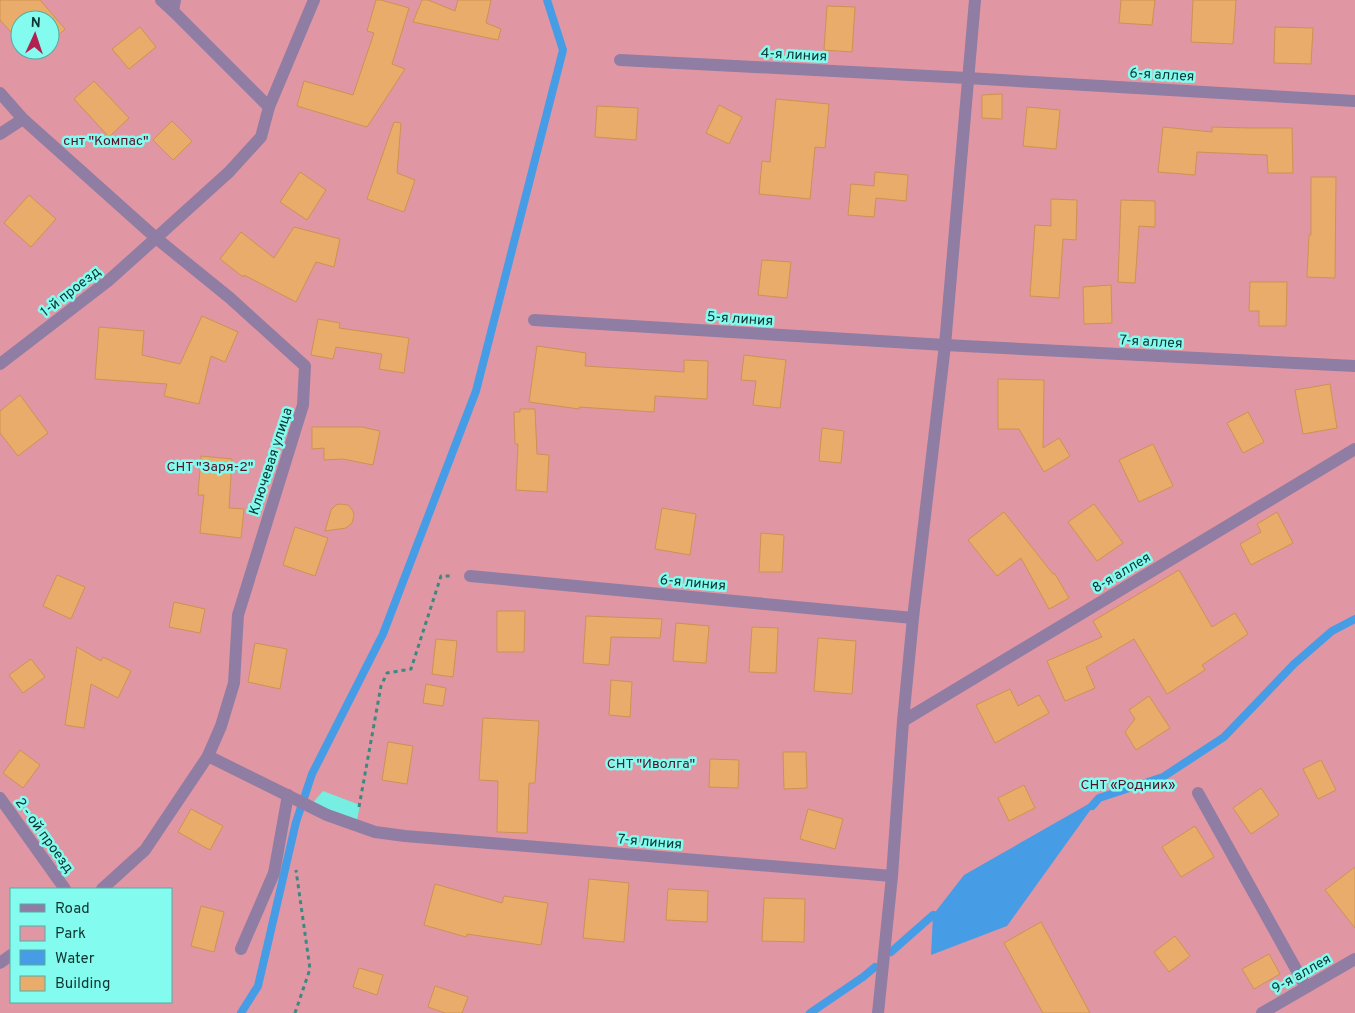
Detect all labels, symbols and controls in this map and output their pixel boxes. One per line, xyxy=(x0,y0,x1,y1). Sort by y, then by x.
north arrow xyxy=(10,10,60,60)
text: N xyxy=(30,15,41,32)
street label: 4-я линия xyxy=(760,45,828,66)
street label: 6-я аллея xyxy=(1129,65,1195,86)
park label: снт "Компас" xyxy=(63,133,149,150)
street label: 1-й проезд xyxy=(37,263,104,321)
street label: 5-я линия xyxy=(706,309,774,330)
street label: 7-я аллея xyxy=(1119,332,1183,353)
street label: Ключевая улица xyxy=(246,406,297,517)
park label: СНТ "Заря-2" xyxy=(167,459,253,476)
street label: 8-я аллея xyxy=(1089,549,1154,597)
street label: 6-я линия xyxy=(659,572,727,595)
park label: СНТ "Иволга" xyxy=(607,756,695,773)
park label: СНТ «Родник» xyxy=(1081,777,1175,794)
street label: 2 - ой проезд xyxy=(11,795,77,877)
street label: 7-я линия xyxy=(617,831,683,854)
legend xyxy=(10,888,172,1003)
text: Road xyxy=(55,900,90,919)
text: Park xyxy=(55,925,86,944)
text: Water xyxy=(55,950,95,969)
street label: 9-я аллея xyxy=(1269,951,1334,998)
text: Building xyxy=(55,975,110,994)

